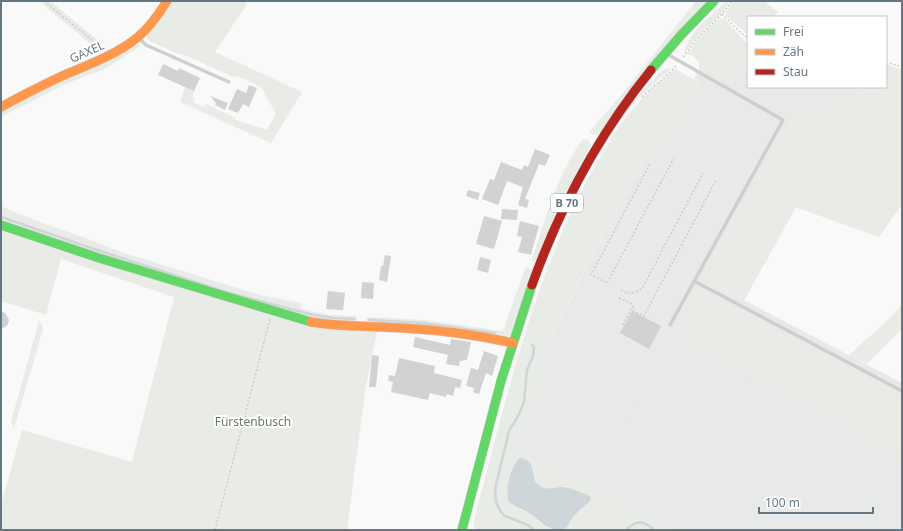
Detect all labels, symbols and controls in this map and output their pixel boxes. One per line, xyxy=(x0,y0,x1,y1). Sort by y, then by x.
legend xyxy=(747,16,887,88)
text: Frei xyxy=(783,23,804,40)
street label: GAXEL xyxy=(67,36,107,67)
text: Zäh xyxy=(783,43,804,60)
text: Stau xyxy=(783,63,808,80)
road number: B 70 xyxy=(551,194,583,212)
park label: Fürstenbusch xyxy=(215,413,291,430)
scale bar xyxy=(759,489,873,515)
text: 100 m xyxy=(765,494,800,511)

